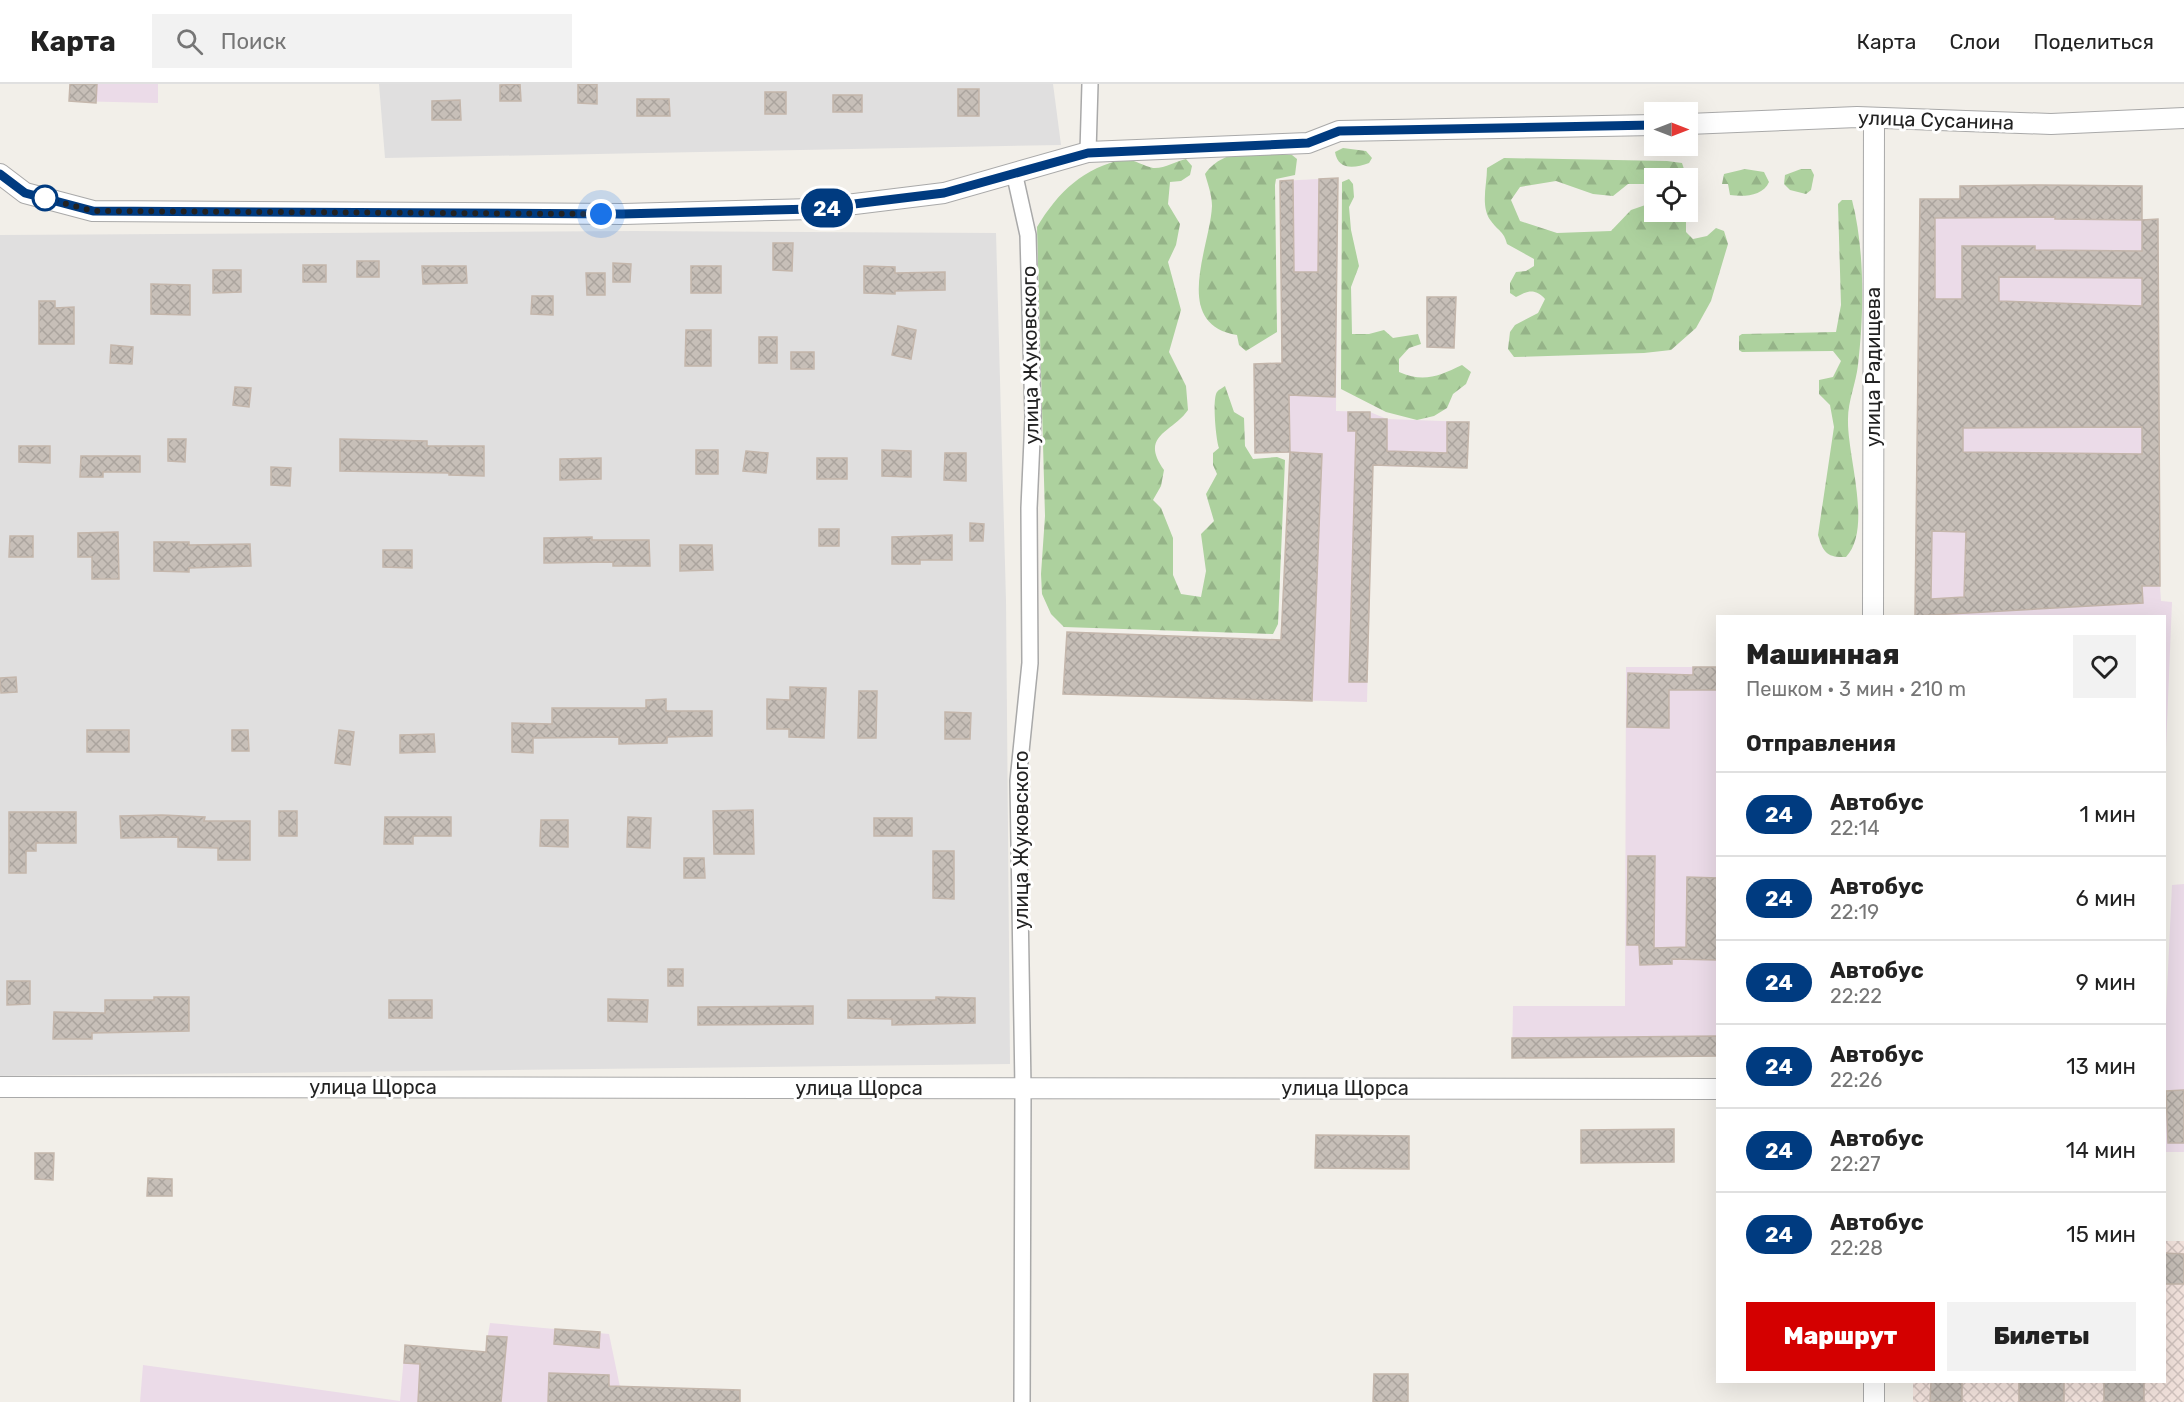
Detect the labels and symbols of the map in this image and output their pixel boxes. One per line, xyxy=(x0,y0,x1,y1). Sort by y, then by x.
north arrow xyxy=(1644,102,1698,156)
street label: улица Сусанина xyxy=(1858,105,2014,135)
unlabelled marker xyxy=(32,185,58,211)
line badge: 24 xyxy=(800,188,854,228)
your location xyxy=(586,199,616,229)
street label: улица Жуковского xyxy=(1016,265,1044,445)
street label: улица Радищева xyxy=(1861,287,1885,447)
street label: улица Жуковского xyxy=(1009,751,1033,929)
street label: улица Щорса xyxy=(309,1075,437,1099)
street label: улица Щорса xyxy=(795,1076,923,1100)
street label: улица Щорса xyxy=(1281,1076,1409,1100)

